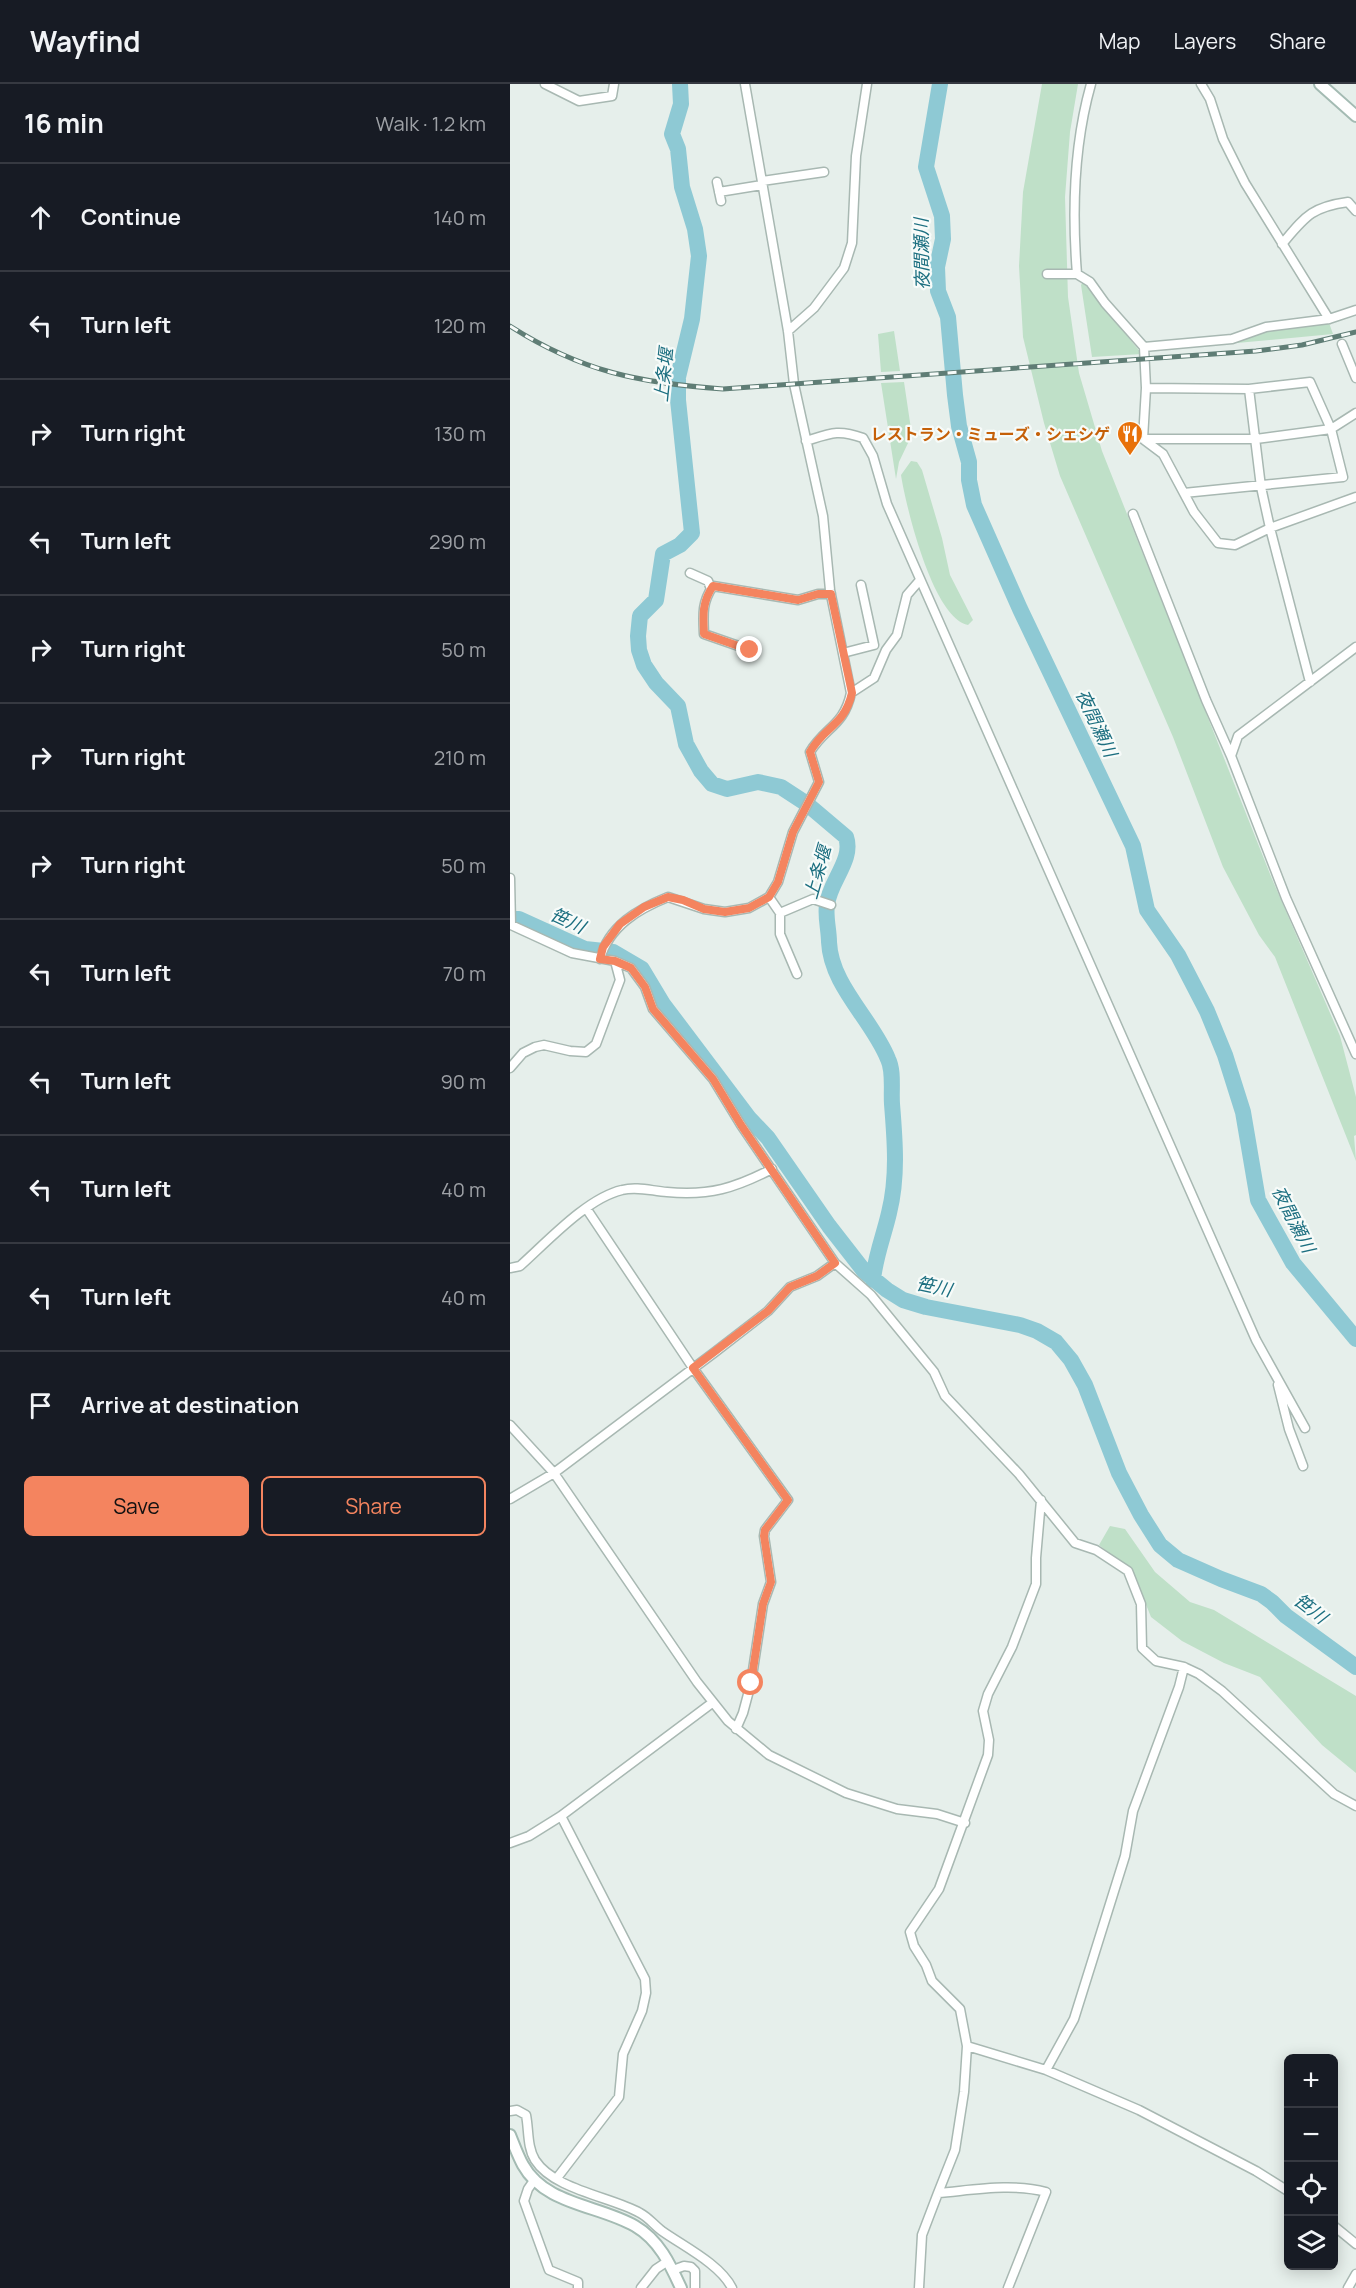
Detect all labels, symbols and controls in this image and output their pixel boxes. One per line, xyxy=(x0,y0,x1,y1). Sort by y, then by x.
text: Wayfind xyxy=(30,22,140,60)
text: Map xyxy=(1099,27,1140,55)
text: Layers xyxy=(1173,27,1236,55)
text: Share xyxy=(1269,27,1326,55)
text: 16 min xyxy=(24,105,104,141)
text: Walk · 1.2 km xyxy=(376,110,486,137)
icon: ahead xyxy=(24,201,57,234)
text: Continue xyxy=(81,202,181,232)
text: 140 m xyxy=(433,204,486,231)
water label: 夜間瀬川 xyxy=(908,216,934,290)
icon: left xyxy=(24,309,57,342)
text: Turn left xyxy=(81,310,171,340)
text: 120 m xyxy=(434,312,486,339)
water label: 上条堰 xyxy=(648,344,678,403)
icon: right xyxy=(24,417,57,450)
text: Turn right xyxy=(81,418,186,448)
restaurant icon: レストラン・ミューズ・シェシゲ xyxy=(1115,419,1145,457)
text: 130 m xyxy=(434,420,486,447)
place label: レストラン・ミューズ・シェシゲ xyxy=(871,423,1110,445)
icon: left xyxy=(24,525,57,558)
text: Turn left xyxy=(81,526,171,556)
text: 290 m xyxy=(429,528,486,555)
icon: right xyxy=(24,633,57,666)
text: Turn right xyxy=(81,634,186,664)
text: 50 m xyxy=(441,636,486,663)
route end xyxy=(736,636,762,662)
water label: 夜間瀬川 xyxy=(1071,685,1124,763)
icon: right xyxy=(24,741,57,774)
text: Turn right xyxy=(81,742,186,772)
text: 210 m xyxy=(434,744,486,771)
water label: 上条堰 xyxy=(798,840,837,901)
icon: right xyxy=(24,849,57,882)
text: Turn right xyxy=(81,850,186,880)
text: 50 m xyxy=(441,852,486,879)
water label: 笹川 xyxy=(547,902,591,939)
icon: left xyxy=(24,957,57,990)
text: Turn left xyxy=(81,958,171,988)
text: 70 m xyxy=(443,960,486,987)
icon: left xyxy=(24,1065,57,1098)
text: Turn left xyxy=(81,1066,171,1096)
text: 90 m xyxy=(440,1068,486,1095)
icon: left xyxy=(24,1173,57,1206)
text: Turn left xyxy=(81,1174,171,1204)
text: 40 m xyxy=(441,1176,486,1203)
water label: 夜間瀬川 xyxy=(1267,1181,1322,1258)
water label: 笹川 xyxy=(914,1271,956,1302)
icon: left xyxy=(24,1281,57,1314)
text: Turn left xyxy=(81,1282,171,1312)
text: 40 m xyxy=(441,1284,486,1311)
icon: arrive xyxy=(24,1389,57,1422)
text: Arrive at destination xyxy=(81,1390,299,1420)
button: Save xyxy=(24,1476,249,1536)
button: Share xyxy=(261,1476,486,1536)
water label: 笹川 xyxy=(1289,1587,1334,1630)
route start xyxy=(737,1669,763,1695)
map controls xyxy=(1284,2054,1338,2270)
button: + xyxy=(1284,2054,1338,2108)
button: − xyxy=(1284,2108,1338,2162)
button: locate xyxy=(1284,2162,1338,2216)
button: layers xyxy=(1284,2216,1338,2270)

